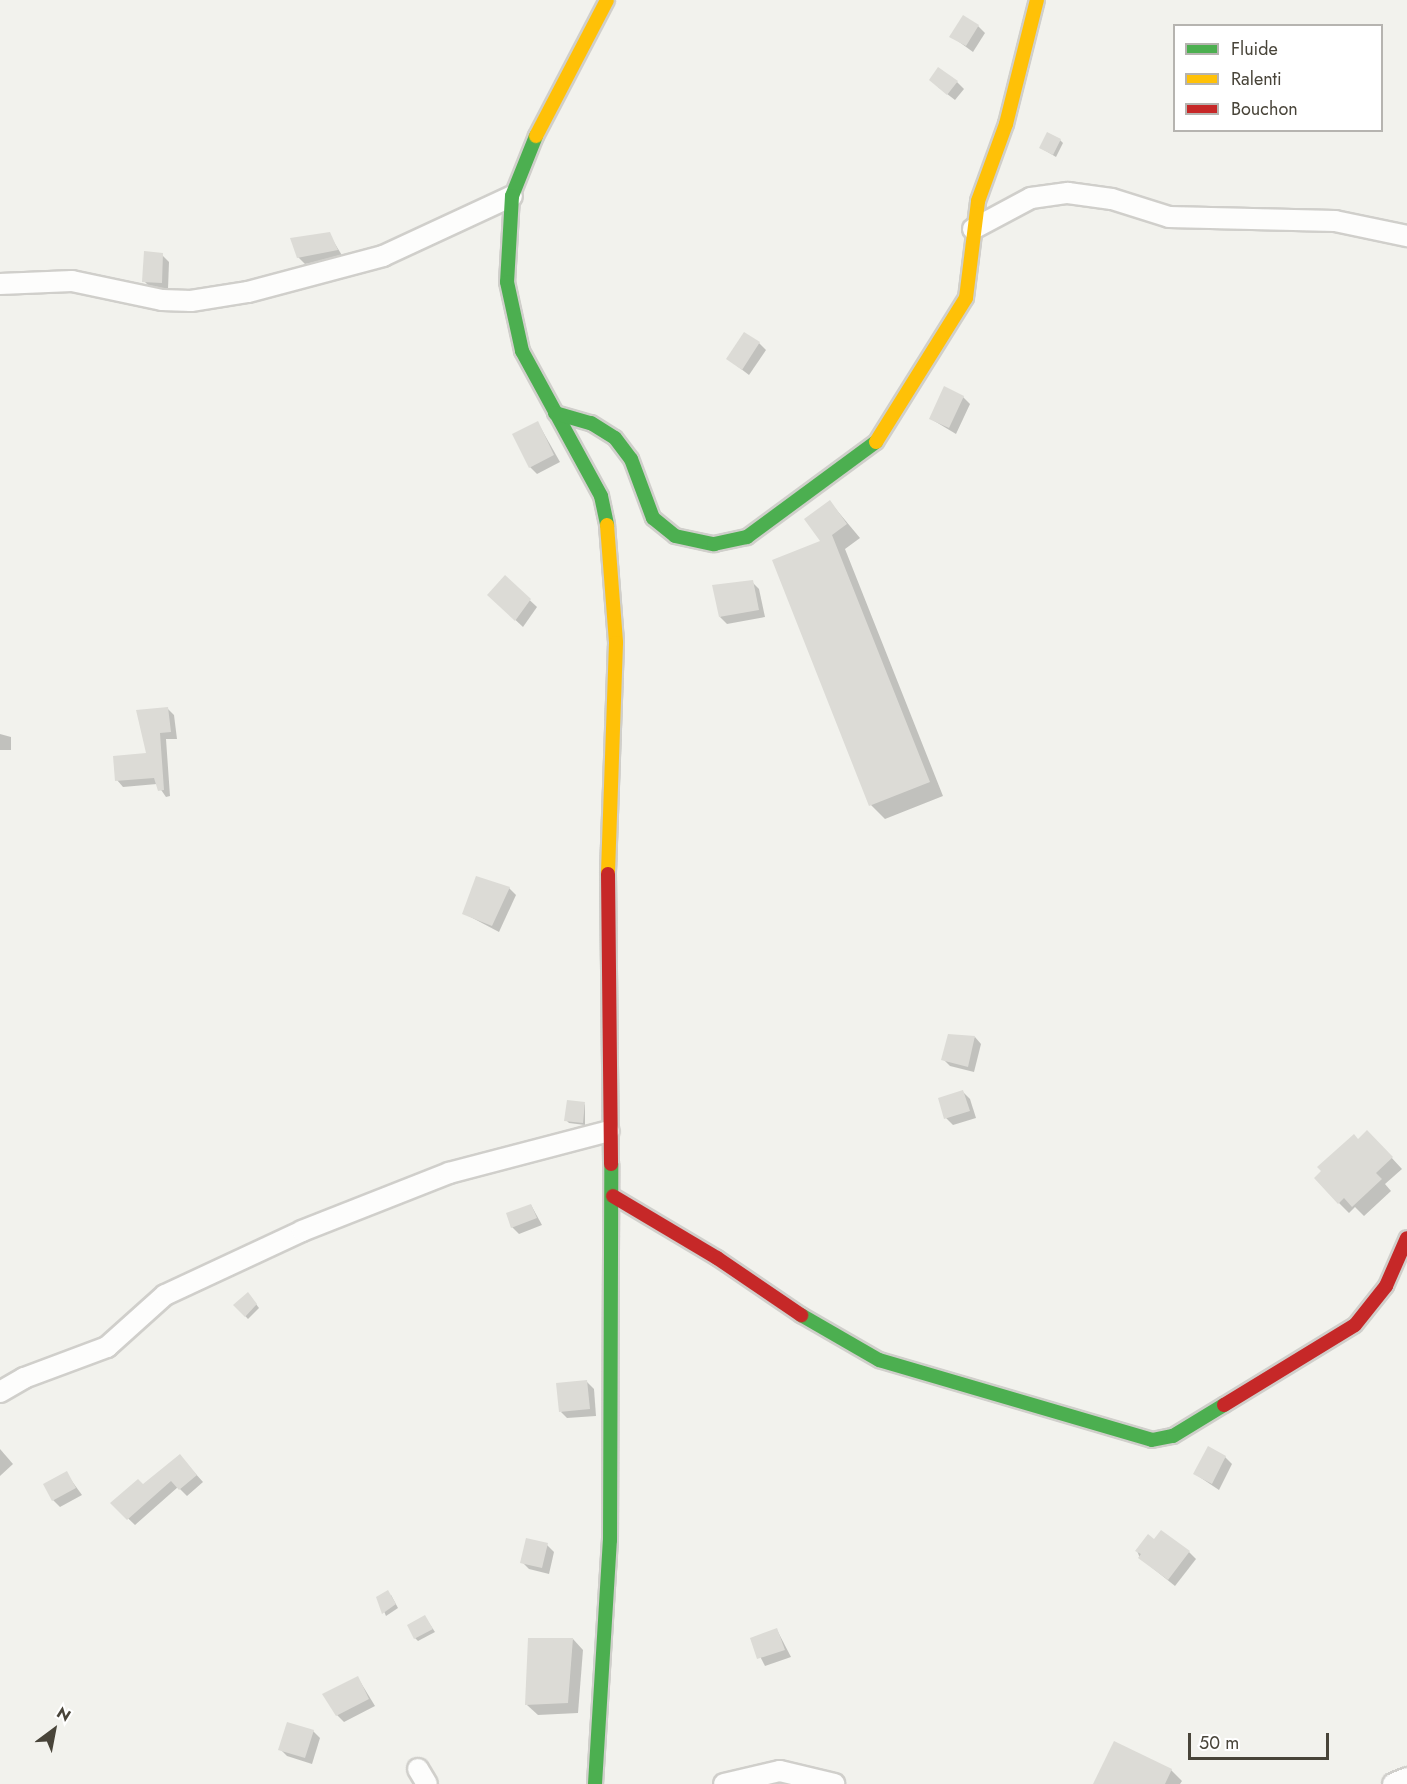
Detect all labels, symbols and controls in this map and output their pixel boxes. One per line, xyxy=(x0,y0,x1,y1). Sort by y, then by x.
legend xyxy=(1173,24,1383,132)
text: Fluide xyxy=(1231,36,1278,62)
text: Ralenti xyxy=(1231,66,1282,92)
text: Bouchon xyxy=(1231,96,1298,122)
north arrow xyxy=(24,1700,84,1760)
text: N xyxy=(52,1701,75,1727)
scale bar xyxy=(1191,1721,1332,1759)
text: 50 m xyxy=(1199,1730,1239,1756)

